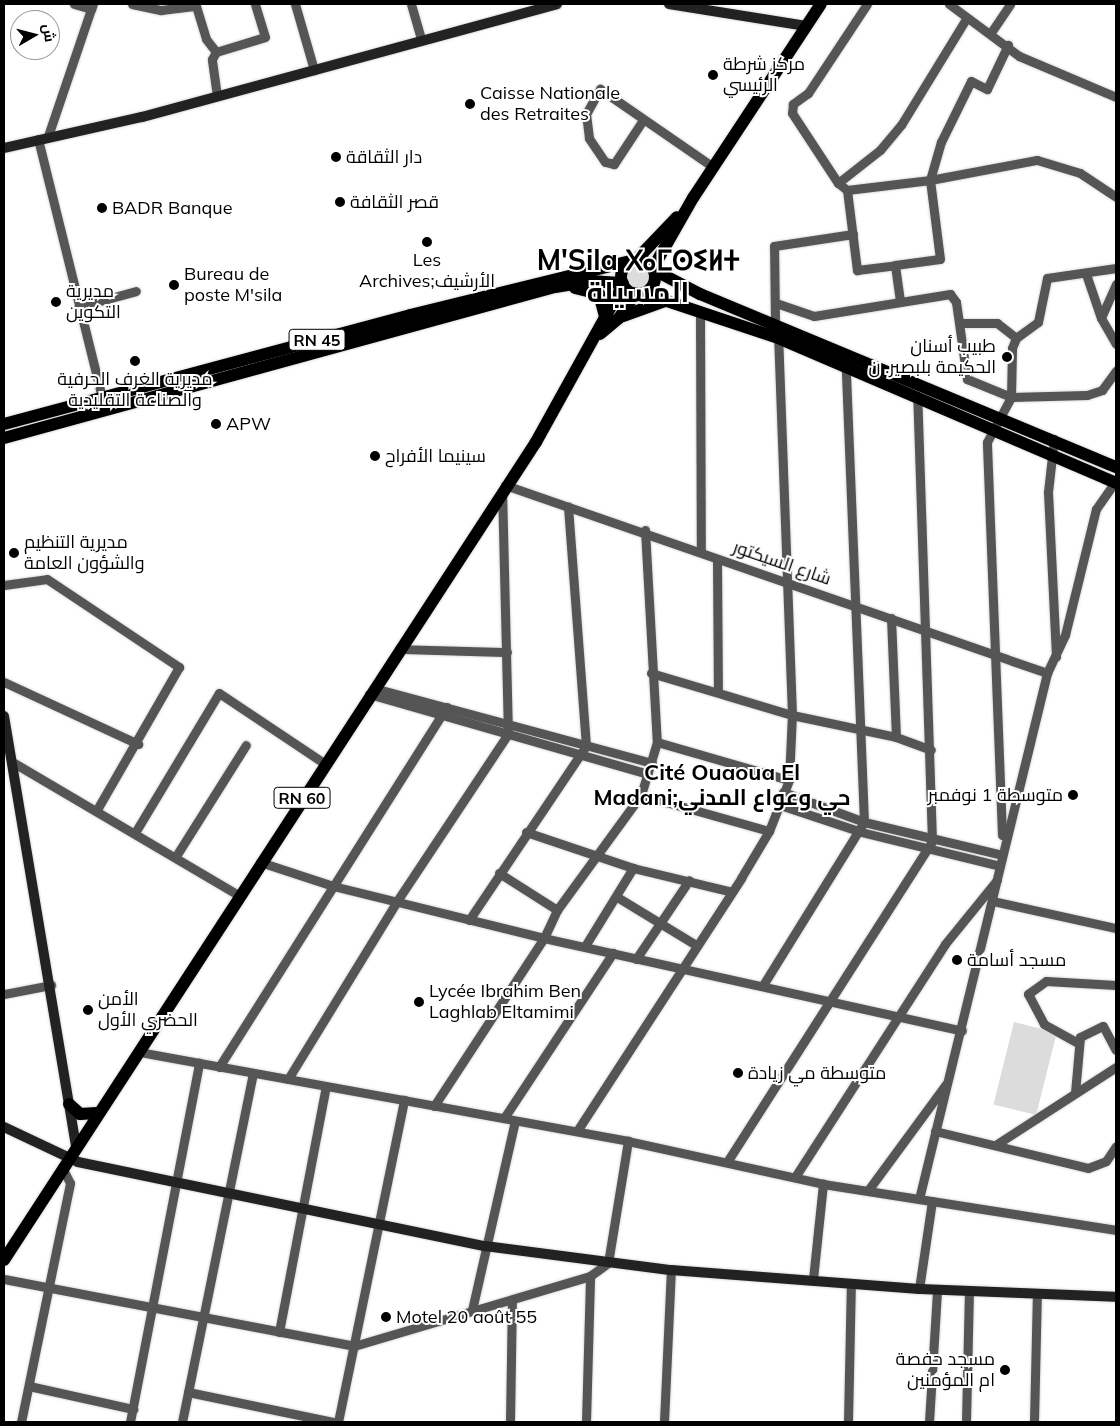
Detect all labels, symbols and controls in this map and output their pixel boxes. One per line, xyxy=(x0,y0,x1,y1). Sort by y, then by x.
north arrow xyxy=(10,10,60,60)
text: ش xyxy=(39,23,59,43)
place label: مركز شرطة الرئيسي xyxy=(723,54,805,96)
marker: مركز شرطة الرئيسي xyxy=(707,69,719,81)
place label: Caisse Nationale des Retraites xyxy=(480,83,620,126)
marker: Caisse Nationale des Retraites xyxy=(464,98,476,110)
place label: دار الثقاقة xyxy=(346,146,422,168)
marker: دار الثقاقة xyxy=(330,151,342,163)
place label: قصر الثقافة xyxy=(350,191,439,213)
marker: قصر الثقافة xyxy=(334,196,346,208)
place label: BADR Banque xyxy=(112,197,232,219)
marker: BADR Banque xyxy=(96,202,108,214)
marker: Les Archives;الأرشيف xyxy=(421,236,433,248)
district label: M'Sila ⵝⴰⵎⵙⵉⵍⵜ المسيلة xyxy=(537,243,739,309)
place label: Les Archives;الأرشيف xyxy=(359,250,495,292)
place label: Bureau de poste M'sila xyxy=(184,264,282,306)
marker: Bureau de poste M'sila xyxy=(168,279,180,291)
place label: مديرية التكوين xyxy=(66,281,121,324)
marker: مديرية التكوين xyxy=(50,296,62,308)
road number: RN 45 xyxy=(288,326,346,354)
place label: طبيب أسنان الحكيمة بلبصير. ن xyxy=(869,336,996,378)
marker: طبيب أسنان الحكيمة بلبصير. ن xyxy=(1000,350,1014,364)
marker: مديرية الغرف الحرفية والصناعة التقليدية xyxy=(129,355,141,367)
place label: مديرية الغرف الحرفية والصناعة التقليدية xyxy=(57,369,213,412)
place label: APW xyxy=(226,413,271,435)
marker: APW xyxy=(210,418,222,430)
place label: سينيما الأفراح xyxy=(385,445,486,467)
marker: سينيما الأفراح xyxy=(369,450,381,462)
place label: مديرية التنظيم والشؤون العامة xyxy=(24,532,144,574)
street label: شارع السيكتور xyxy=(730,536,834,590)
marker: مديرية التنظيم والشؤون العامة xyxy=(8,547,20,559)
district label: Cité Ouaoua El Madani;حي وعواع المدني xyxy=(593,759,851,810)
road number: RN 60 xyxy=(273,784,331,811)
place label: متوسطة 1 نوفمبر xyxy=(928,784,1063,806)
marker: متوسطة 1 نوفمبر xyxy=(1067,789,1079,801)
place label: مسجد أسامة xyxy=(967,949,1066,971)
marker: مسجد أسامة xyxy=(951,954,963,966)
place label: Lycée Ibrahim Ben Laghlab Eltamimi xyxy=(429,981,581,1024)
place label: الأمن الحضري الأول xyxy=(98,989,198,1032)
marker: Lycée Ibrahim Ben Laghlab Eltamimi xyxy=(413,996,425,1008)
marker: الأمن الحضري الأول xyxy=(82,1004,94,1016)
place label: متوسطة مي زيادة xyxy=(748,1062,886,1084)
marker: متوسطة مي زيادة xyxy=(732,1067,744,1079)
place label: Motel 20 août 55 xyxy=(396,1306,537,1328)
marker: Motel 20 août 55 xyxy=(380,1311,392,1323)
place label: مسجد حفصة ام المؤمنين xyxy=(896,1349,995,1392)
marker: مسجد حفصة ام المؤمنين xyxy=(999,1364,1011,1376)

